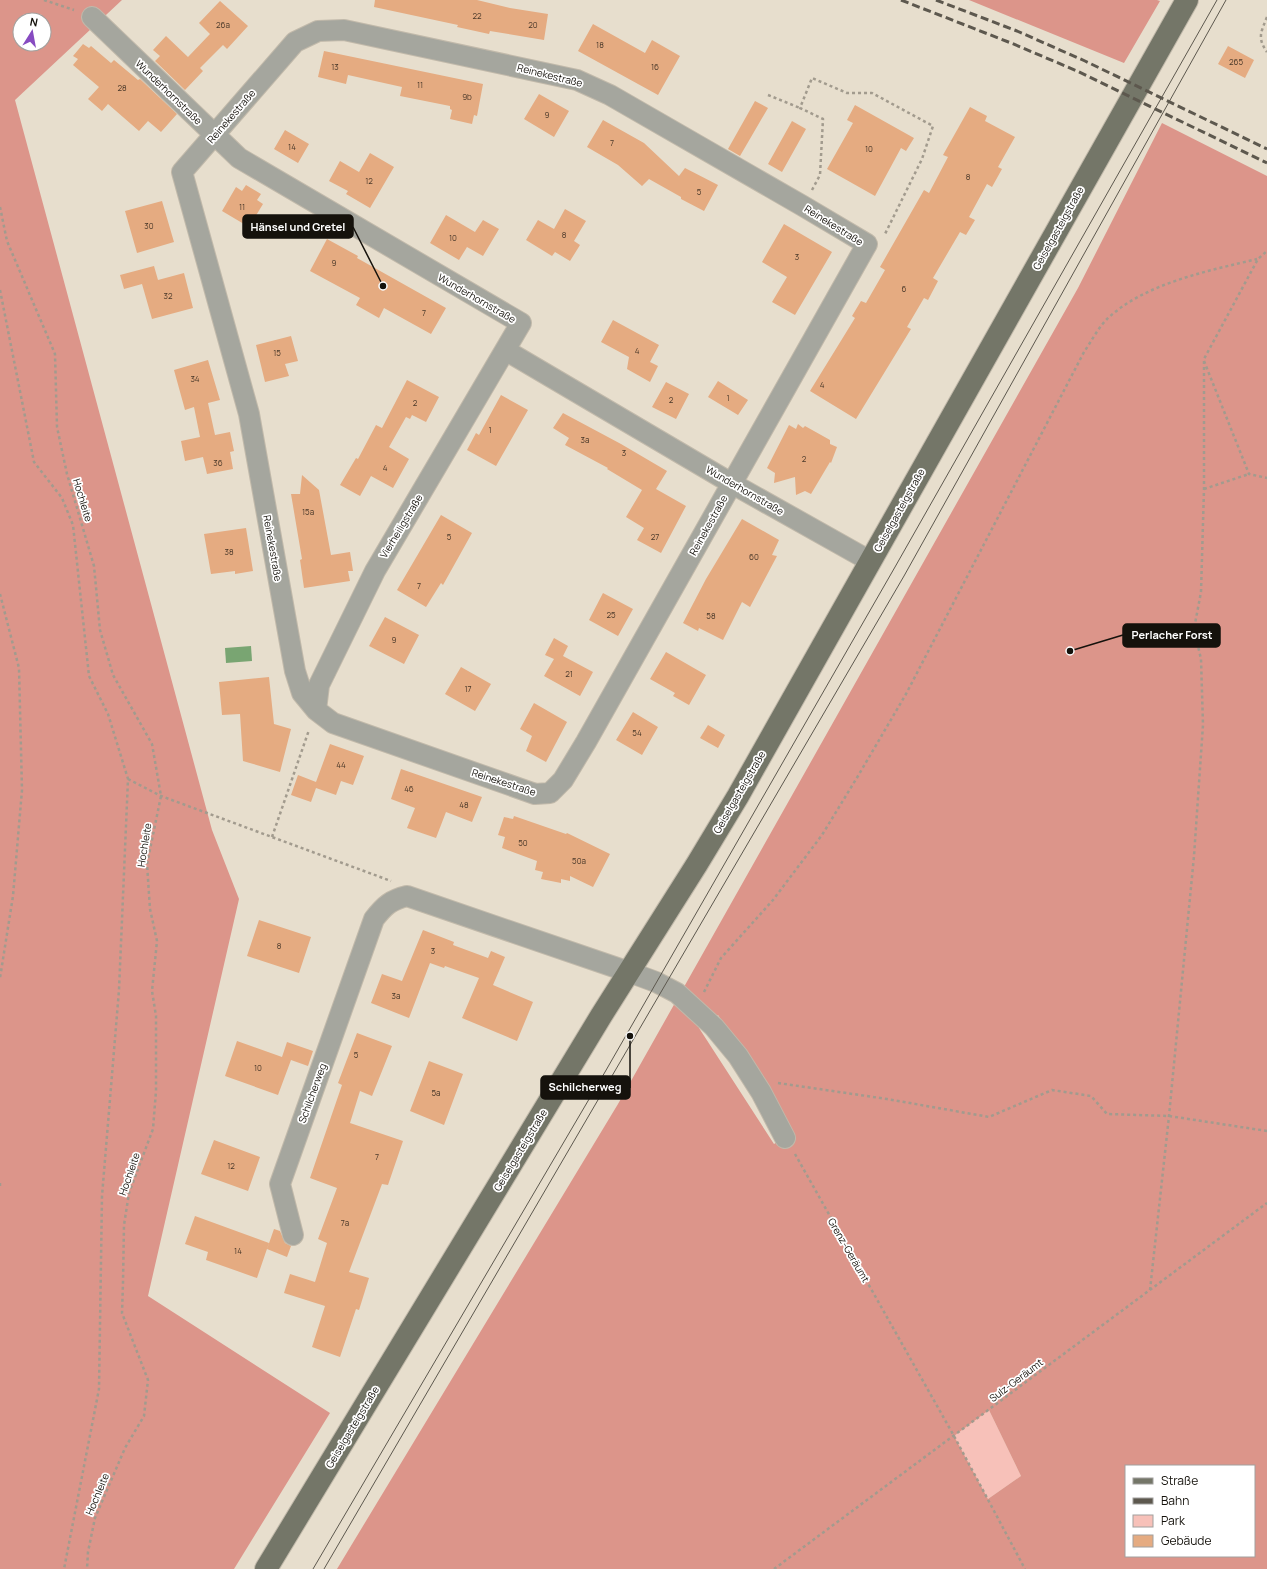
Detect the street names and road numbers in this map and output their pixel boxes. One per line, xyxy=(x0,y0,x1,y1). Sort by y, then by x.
street label: Wunderhornstraße xyxy=(133,56,206,128)
street label: Reinekestraße xyxy=(516,60,584,90)
street label: Reinekestraße xyxy=(204,86,258,146)
street label: Geiselgasteigstraße xyxy=(1029,184,1087,272)
street label: Reinekestraße xyxy=(802,201,866,249)
street label: Wunderhornstraße xyxy=(436,270,519,326)
street label: Wunderhornstraße xyxy=(704,462,787,518)
street label: Geiselgasteigstraße xyxy=(870,466,928,554)
street label: Hochleite xyxy=(70,477,96,523)
street label: Vierheiligstraße xyxy=(376,491,426,561)
street label: Reinekestraße xyxy=(686,492,730,558)
street label: Reinekestraße xyxy=(260,514,286,582)
street label: Geiselgasteigstraße xyxy=(710,748,768,836)
street label: Reinekestraße xyxy=(470,765,538,799)
street label: Hochleite xyxy=(134,822,154,868)
street label: Schilcherweg xyxy=(295,1061,329,1125)
street label: Geiselgasteigstraße xyxy=(490,1106,550,1194)
street label: Hochleite xyxy=(115,1151,143,1197)
street label: Grenz-Geräumt xyxy=(825,1215,873,1285)
street label: Sulz-Geräumt xyxy=(986,1355,1046,1405)
street label: Geiselgasteigstraße xyxy=(322,1383,382,1471)
street label: Hochleite xyxy=(82,1471,112,1517)

